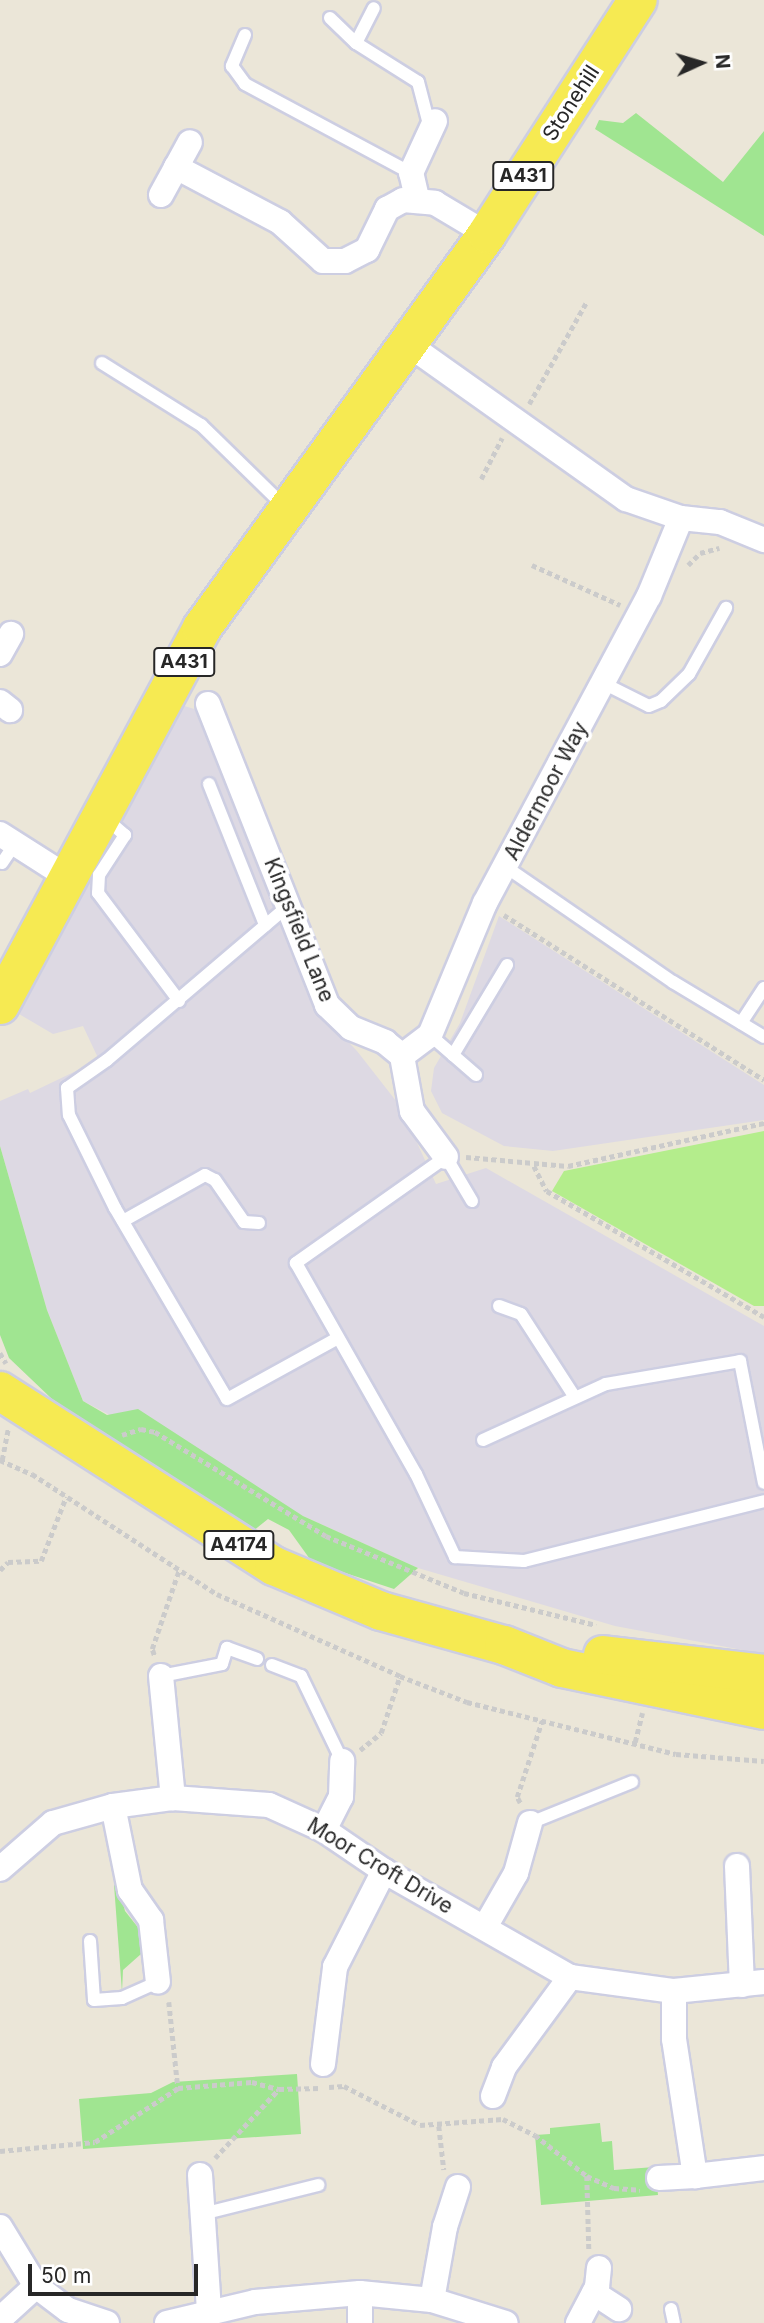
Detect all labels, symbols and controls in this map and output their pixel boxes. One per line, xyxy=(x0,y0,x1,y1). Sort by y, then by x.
north arrow xyxy=(666,28,736,98)
text: N xyxy=(710,53,734,70)
street label: Stonehill xyxy=(537,60,605,146)
road number: A431 xyxy=(491,160,554,192)
road number: A431 xyxy=(152,646,216,678)
street label: Aldermoor Way xyxy=(499,717,593,865)
street label: Kingsfield Lane xyxy=(259,854,339,1006)
road number: A4174 xyxy=(202,1530,276,1560)
street label: Moor Croft Drive xyxy=(303,1813,457,1919)
scale bar xyxy=(32,2250,201,2294)
text: 50 m xyxy=(41,2263,91,2288)

